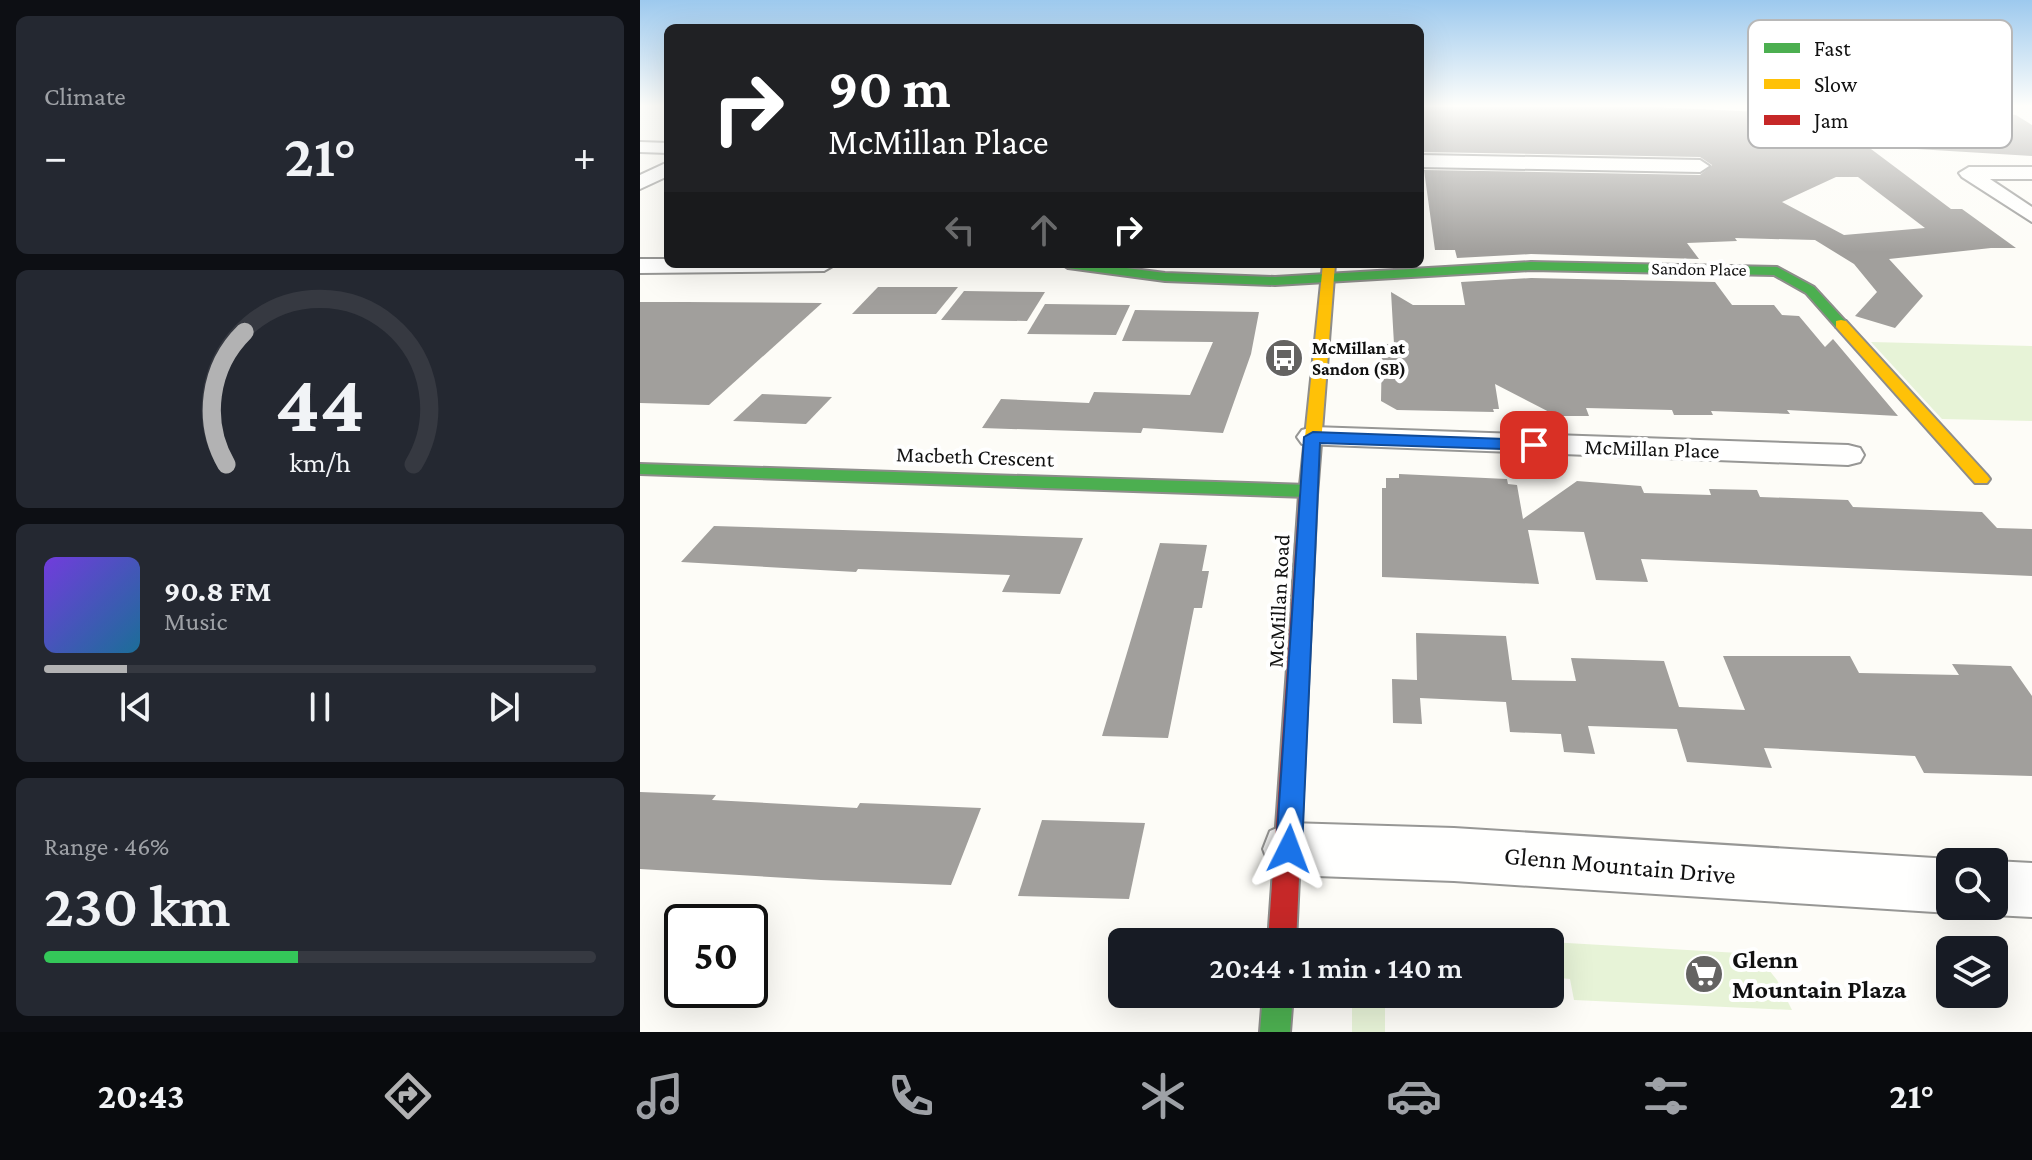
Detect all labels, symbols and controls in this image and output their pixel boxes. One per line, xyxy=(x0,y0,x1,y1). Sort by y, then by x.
legend xyxy=(1748,20,2012,148)
text: Fast xyxy=(1814,36,1851,61)
icon: right xyxy=(696,56,800,160)
text: 90 m xyxy=(828,57,951,119)
text: Slow xyxy=(1814,72,1858,97)
text: Climate xyxy=(44,82,126,111)
text: Jam xyxy=(1812,108,1849,133)
text: 21° xyxy=(284,122,356,189)
text: McMillan Place xyxy=(828,122,1049,162)
text: − xyxy=(44,132,67,180)
text: + xyxy=(573,132,596,180)
icon: left xyxy=(938,208,982,252)
icon: ahead xyxy=(1022,208,1066,252)
icon: right xyxy=(1106,208,1150,252)
street label: Sandon Place xyxy=(1651,258,1747,280)
bus stop icon: McMillan at Sandon (SB) xyxy=(1263,337,1305,379)
place label: McMillan at Sandon (SB) xyxy=(1312,338,1406,380)
text: 44 xyxy=(275,356,365,449)
pin xyxy=(1500,411,1568,479)
icon: arrive xyxy=(1512,423,1556,467)
street label: McMillan Place xyxy=(1584,434,1720,463)
street label: Macbeth Crescent xyxy=(896,441,1055,472)
text: km/h xyxy=(289,446,351,478)
street label: McMillan Road xyxy=(1263,533,1295,668)
text: 90.8 FM xyxy=(164,574,271,607)
text: Music xyxy=(164,607,227,636)
icon: previous xyxy=(114,685,158,729)
icon: pause xyxy=(298,685,342,729)
icon: next xyxy=(482,685,526,729)
position arrow xyxy=(1247,807,1331,891)
text: Range · 46% xyxy=(44,832,169,861)
street label: Glenn Mountain Drive xyxy=(1503,841,1737,890)
map controls xyxy=(1936,848,2008,1008)
button: search xyxy=(1936,848,2008,920)
text: 230 km xyxy=(44,872,231,939)
speed limit sign: 50 xyxy=(664,904,768,1008)
button: layers xyxy=(1936,936,2008,1008)
place label: Glenn Mountain Plaza xyxy=(1732,945,1907,1004)
text: 20:44 · 1 min · 140 m xyxy=(1210,951,1462,984)
supermarket icon: Glenn Mountain Plaza xyxy=(1683,953,1725,995)
icon: directions xyxy=(380,1068,436,1124)
icon: music xyxy=(632,1068,688,1124)
icon: phone xyxy=(883,1068,939,1124)
icon: climate xyxy=(1135,1068,1191,1124)
icon: car xyxy=(1386,1068,1442,1124)
icon: filters xyxy=(1638,1068,1694,1124)
text: 20:43 xyxy=(98,1076,185,1116)
text: 21° xyxy=(1889,1076,1934,1116)

